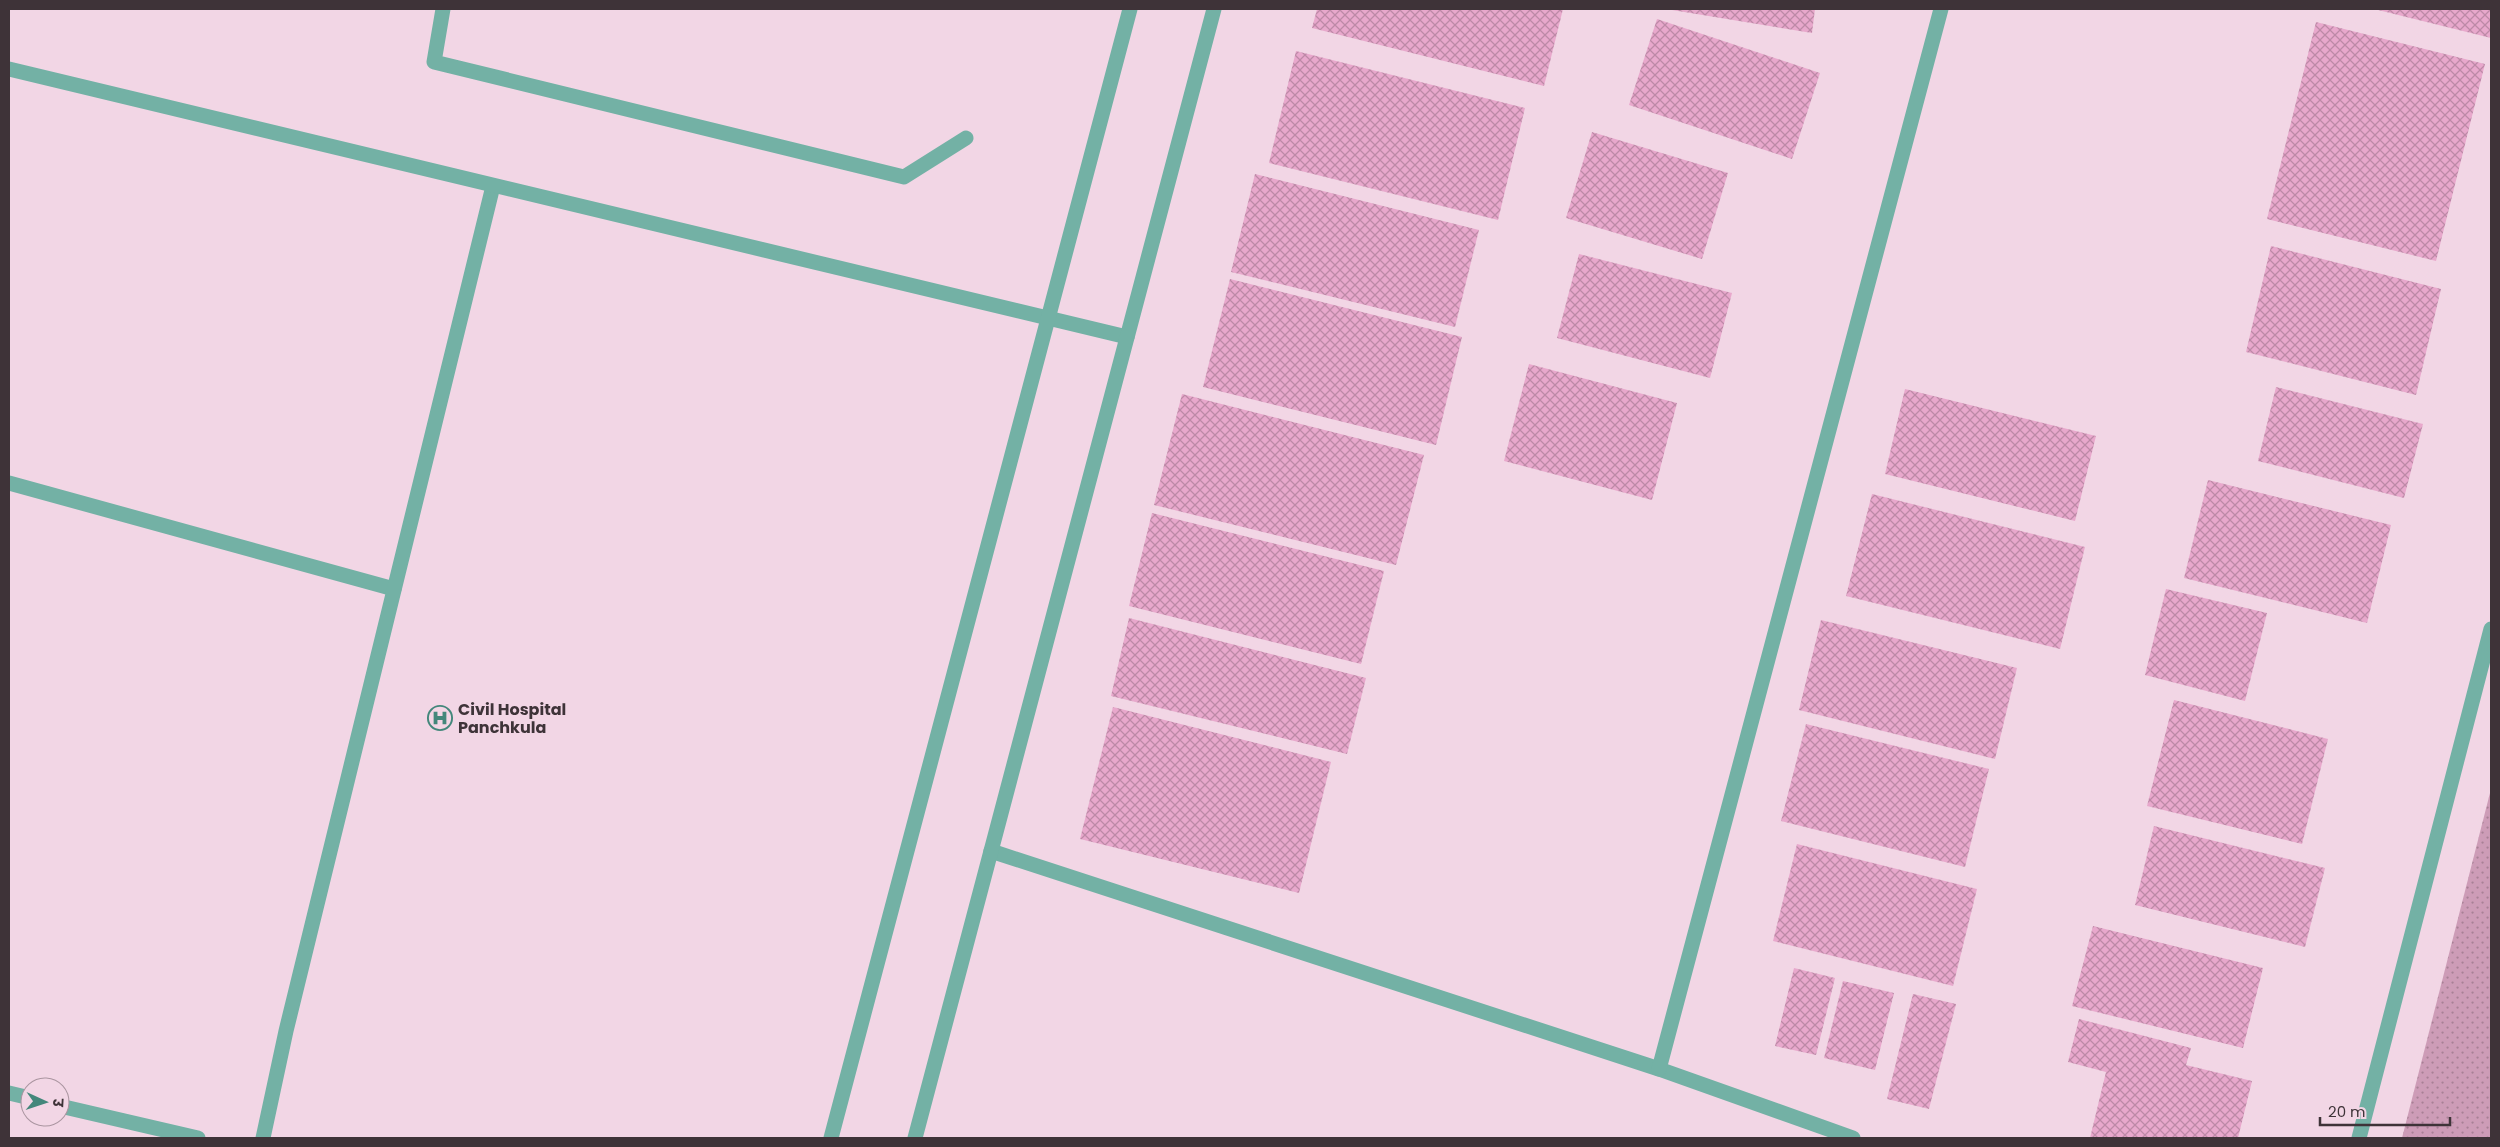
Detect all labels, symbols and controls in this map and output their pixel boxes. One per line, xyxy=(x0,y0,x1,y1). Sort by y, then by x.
place label: Civil Hospital Panchkula xyxy=(458,698,566,739)
hospital icon: Civil Hospital Panchkula xyxy=(427,705,453,731)
north arrow xyxy=(20,1077,70,1127)
scale bar xyxy=(2320,1094,2450,1126)
text: उ xyxy=(48,1097,68,1108)
text: 20 m xyxy=(2328,1101,2366,1122)

